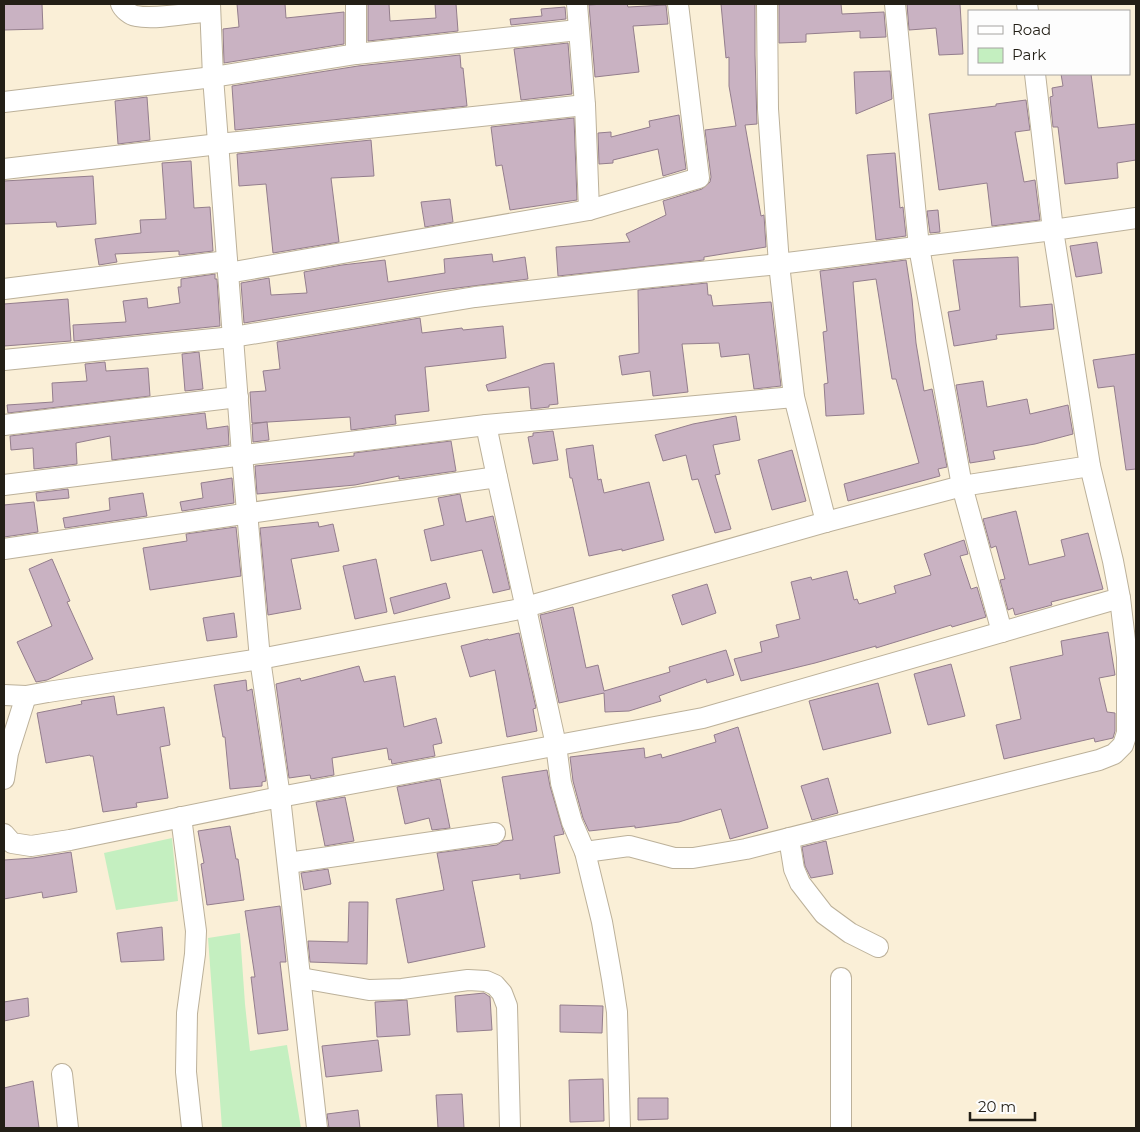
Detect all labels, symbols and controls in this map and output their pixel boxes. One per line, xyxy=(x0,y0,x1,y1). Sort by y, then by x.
legend xyxy=(968,10,1130,75)
text: Road xyxy=(1012,20,1051,39)
text: Park xyxy=(1012,45,1046,64)
scale bar xyxy=(970,1090,1035,1122)
text: 20 m xyxy=(978,1097,1016,1116)

